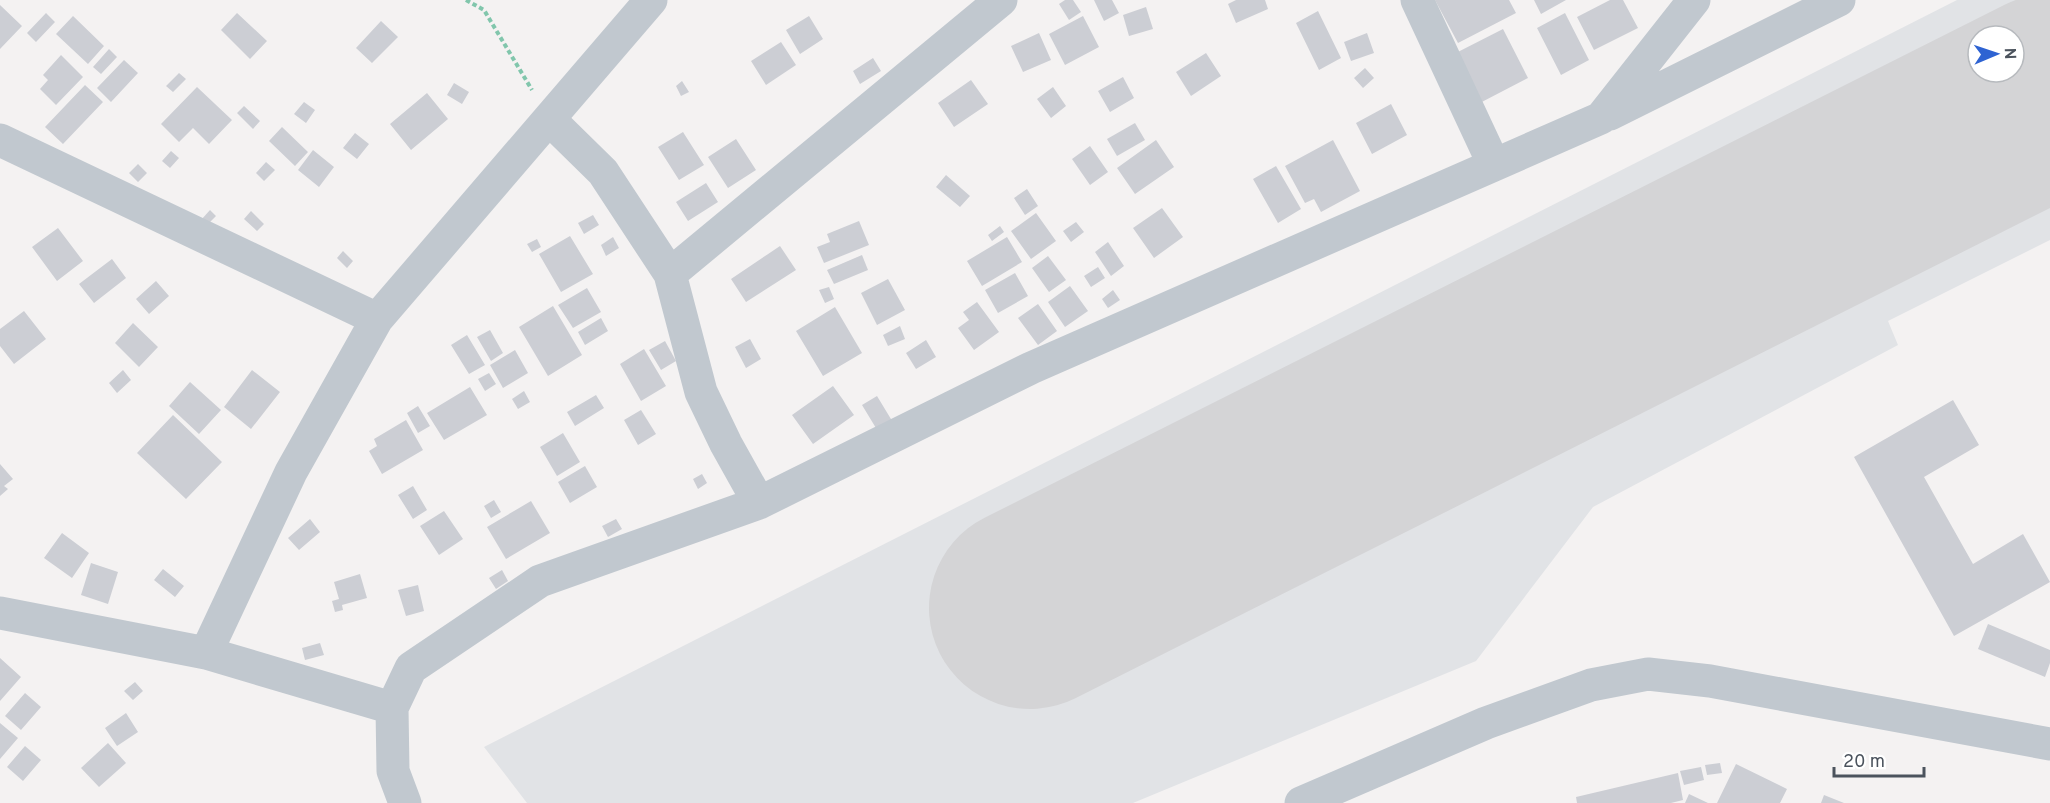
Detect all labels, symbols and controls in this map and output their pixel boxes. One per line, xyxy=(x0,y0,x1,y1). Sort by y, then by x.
north arrow xyxy=(1966,24,2026,84)
text: N xyxy=(1999,47,2019,60)
scale bar xyxy=(1834,740,1924,778)
text: 20 m xyxy=(1843,751,1885,774)

